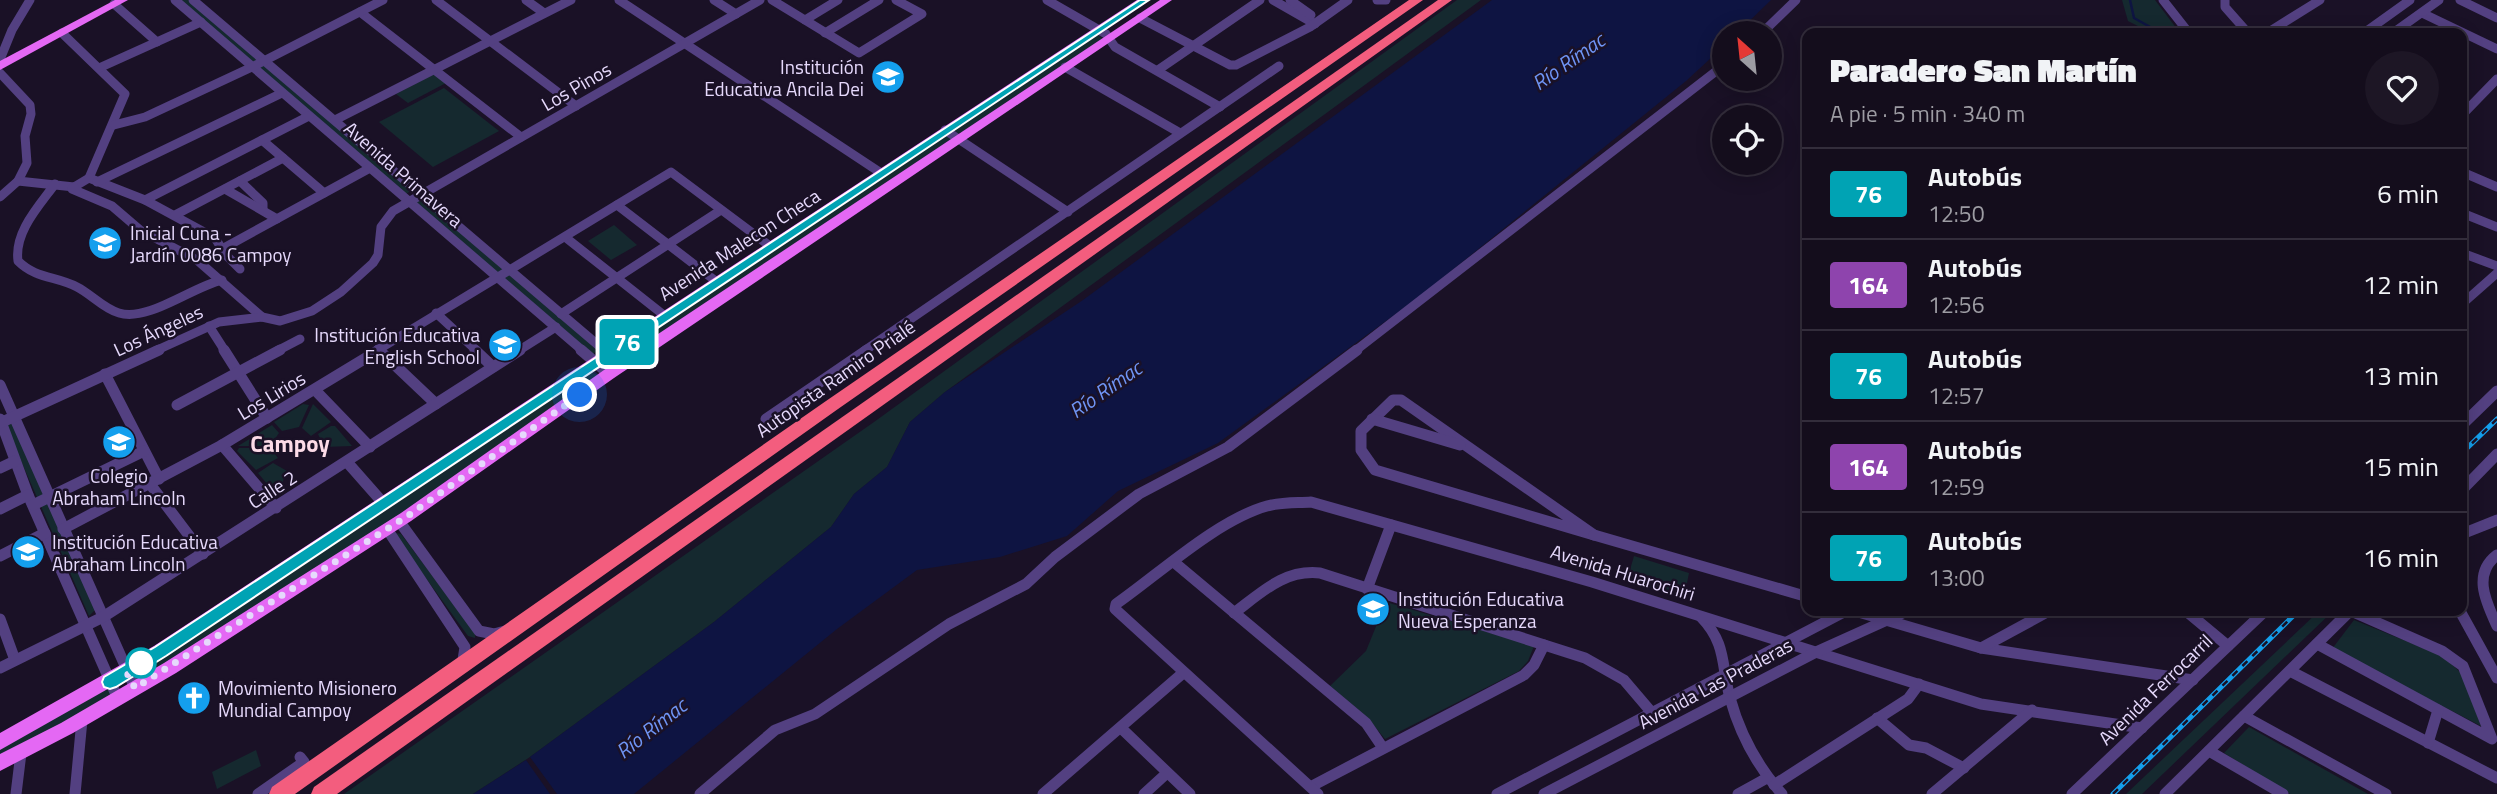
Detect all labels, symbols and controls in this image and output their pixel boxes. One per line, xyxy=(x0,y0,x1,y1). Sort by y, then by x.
north arrow xyxy=(1712,21,1782,91)
map controls xyxy=(1712,21,1782,175)
water label: Río Rímac xyxy=(1525,23,1613,98)
text: Paradero San Martín xyxy=(1830,45,2137,95)
button: heart xyxy=(2365,51,2439,125)
place label: Institución Educativa Ancila Dei xyxy=(704,52,864,103)
street label: Los Pinos xyxy=(536,54,617,118)
school or university icon: Institución Educativa Ancila Dei xyxy=(869,58,907,96)
text: A pie · 5 min · 340 m xyxy=(1830,96,2025,131)
button: locate xyxy=(1712,105,1782,175)
street label: Avenida Primavera xyxy=(338,114,470,234)
text: Autobús xyxy=(1928,157,2022,196)
text: 6 min xyxy=(2377,174,2439,213)
text: 76 xyxy=(1855,176,1882,212)
street label: Avenida Malecon Checa xyxy=(652,180,826,307)
text: 12:50 xyxy=(1928,196,1985,231)
place label: Inicial Cuna - Jardín 0086 Campoy xyxy=(130,218,291,269)
school or university icon: Inicial Cuna - Jardín 0086 Campoy xyxy=(86,224,124,262)
text: Autobús xyxy=(1928,248,2022,287)
text: 12 min xyxy=(2363,265,2439,304)
text: 164 xyxy=(1848,267,1889,303)
text: 12:56 xyxy=(1928,287,1985,322)
street label: Los Ángeles xyxy=(108,297,208,363)
street label: Autopista Ramiro Prialé xyxy=(749,312,921,444)
line badge: 76 xyxy=(596,319,658,365)
place label: Institución Educativa English School xyxy=(314,320,480,371)
text: 76 xyxy=(614,324,640,360)
school or university icon: Institución Educativa English School xyxy=(486,326,524,364)
text: Autobús xyxy=(1928,339,2022,378)
water label: Río Rímac xyxy=(1062,351,1150,426)
text: 13 min xyxy=(2363,356,2439,395)
text: 76 xyxy=(1855,358,1882,394)
street label: Los Lirios xyxy=(231,363,311,427)
your location xyxy=(562,377,597,412)
text: 12:57 xyxy=(1928,378,1985,413)
school or university icon: Colegio Abraham Lincoln xyxy=(100,423,138,461)
district label: Campoy xyxy=(250,426,330,461)
text: Autobús xyxy=(1928,430,2022,469)
text: 15 min xyxy=(2363,447,2439,486)
text: 164 xyxy=(1848,449,1889,485)
place label: Colegio Abraham Lincoln xyxy=(52,461,186,512)
street label: Calle 2 xyxy=(242,462,302,516)
text: 12:59 xyxy=(1928,469,1985,504)
text: Autobús xyxy=(1928,521,2022,560)
place label: Institución Educativa Abraham Lincoln xyxy=(52,527,218,578)
school or university icon: Institución Educativa Abraham Lincoln xyxy=(9,533,47,571)
street label: Avenida Huarochiri xyxy=(1547,536,1699,608)
text: 16 min xyxy=(2363,538,2439,577)
text: 76 xyxy=(1855,540,1882,576)
text: 13:00 xyxy=(1928,560,1985,595)
place label: Institución Educativa Nueva Esperanza xyxy=(1398,584,1564,635)
school or university icon: Institución Educativa Nueva Esperanza xyxy=(1354,590,1392,628)
street label: Avenida Ferrocarril xyxy=(2091,627,2219,751)
street label: Avenida Las Praderas xyxy=(1633,630,1798,736)
unlabelled marker xyxy=(126,648,156,678)
place label: Movimiento Misionero Mundial Campoy xyxy=(218,673,397,724)
church icon: Movimiento Misionero Mundial Campoy xyxy=(175,679,213,717)
water label: Río Rímac xyxy=(609,688,695,766)

